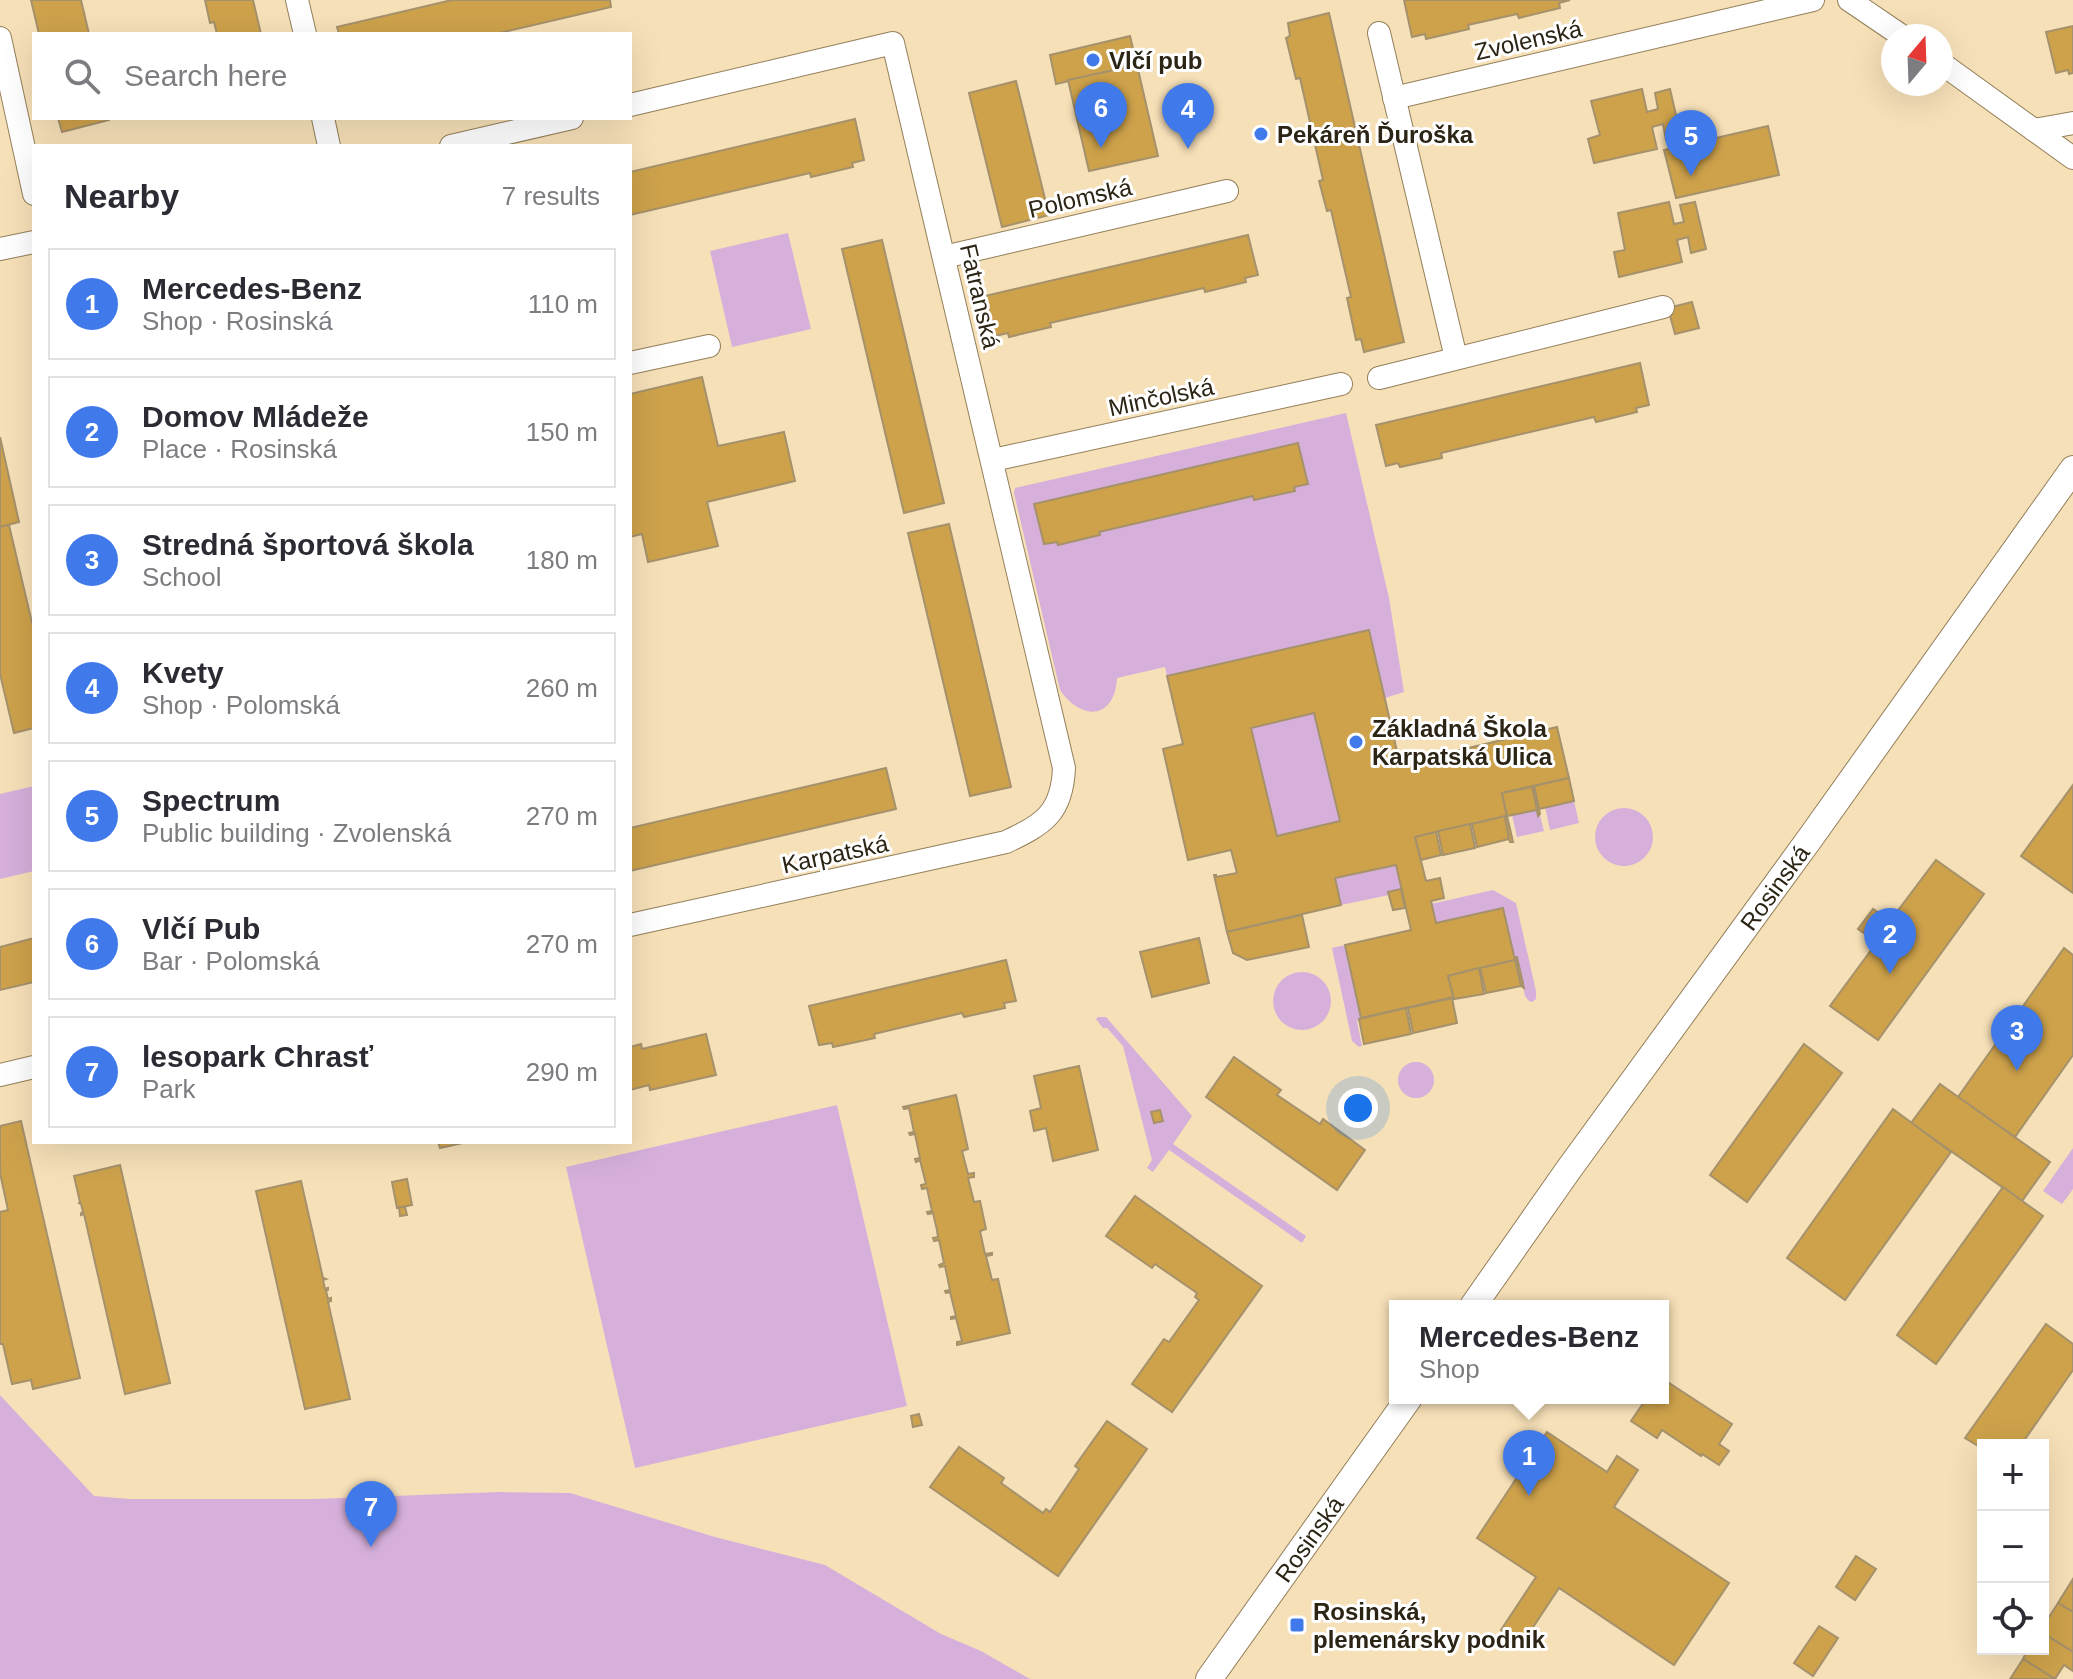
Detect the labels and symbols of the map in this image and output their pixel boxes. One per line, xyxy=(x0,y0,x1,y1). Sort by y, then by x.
street label: Zvolenská xyxy=(1472,14,1585,65)
north arrow xyxy=(1881,24,1953,96)
place label: Vlčí pub xyxy=(1109,47,1202,74)
marker: Vlčí pub xyxy=(1084,51,1102,69)
pin: 6 xyxy=(1075,82,1127,148)
pin: 4 xyxy=(1162,83,1214,149)
pin: 5 xyxy=(1665,110,1717,176)
place label: Pekáreň Ďuroška xyxy=(1277,121,1474,148)
marker: Pekáreň Ďuroška xyxy=(1252,125,1270,143)
street label: Polomská xyxy=(1026,173,1135,223)
street label: Fatranská xyxy=(955,241,1005,352)
street label: Minčolská xyxy=(1106,373,1217,421)
place label: Základná Škola Karpatská Ulica xyxy=(1372,715,1553,770)
marker: Základná Škola Karpatská Ulica xyxy=(1347,733,1365,751)
street label: Karpatská xyxy=(779,829,891,878)
street label: Rosinská xyxy=(1734,839,1815,935)
pin: 2 xyxy=(1864,908,1916,974)
pin: 3 xyxy=(1991,1005,2043,1071)
your location xyxy=(1338,1088,1378,1128)
pin: 1 xyxy=(1503,1430,1555,1496)
pin: 7 xyxy=(345,1481,397,1547)
street label: Rosinská xyxy=(1269,1490,1349,1587)
place label: Rosinská, plemenársky podnik xyxy=(1313,1598,1546,1653)
marker: Rosinská, plemenársky podnik xyxy=(1288,1616,1306,1634)

